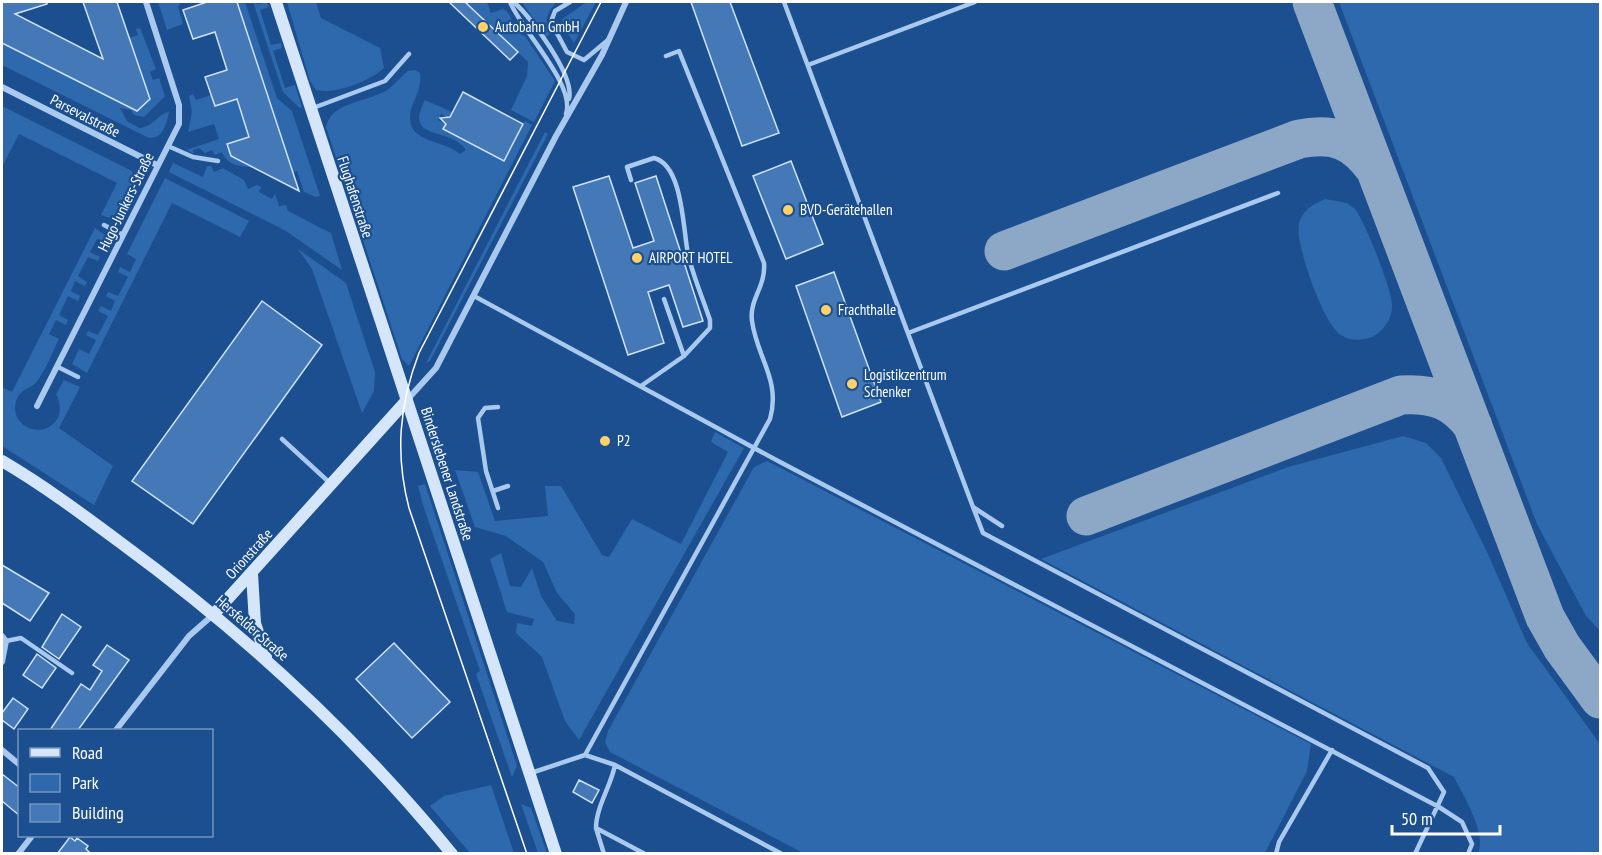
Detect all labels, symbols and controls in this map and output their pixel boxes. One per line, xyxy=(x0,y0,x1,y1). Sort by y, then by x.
place label: Autobahn GmbH xyxy=(495,17,580,36)
marker: Autobahn GmbH xyxy=(476,20,490,34)
street label: Parsevalstraße xyxy=(47,90,123,141)
street label: Hugo-Junkers-Straße xyxy=(93,149,158,255)
street label: Flughafenstraße xyxy=(333,154,378,240)
place label: BVD-Gerätehallen xyxy=(800,200,893,219)
marker: BVD-Gerätehallen xyxy=(781,203,795,217)
place label: AIRPORT HOTEL xyxy=(649,248,733,267)
marker: AIRPORT HOTEL xyxy=(630,251,644,265)
place label: Frachthalle xyxy=(838,300,896,319)
marker: Frachthalle xyxy=(819,303,833,317)
place label: Logistikzentrum Schenker xyxy=(864,365,947,401)
marker: Logistikzentrum Schenker xyxy=(845,377,859,391)
street label: Binderslebener Landstraße xyxy=(417,405,478,543)
place label: P2 xyxy=(617,431,631,450)
marker: P2 xyxy=(598,434,612,448)
street label: Orionstraße xyxy=(221,524,276,583)
street label: Hersfelder Straße xyxy=(212,591,293,665)
legend xyxy=(18,729,213,837)
text: Road xyxy=(72,741,103,764)
text: Park xyxy=(72,771,99,794)
scale bar xyxy=(1392,798,1500,836)
text: Building xyxy=(72,801,124,824)
text: 50 m xyxy=(1401,807,1433,830)

